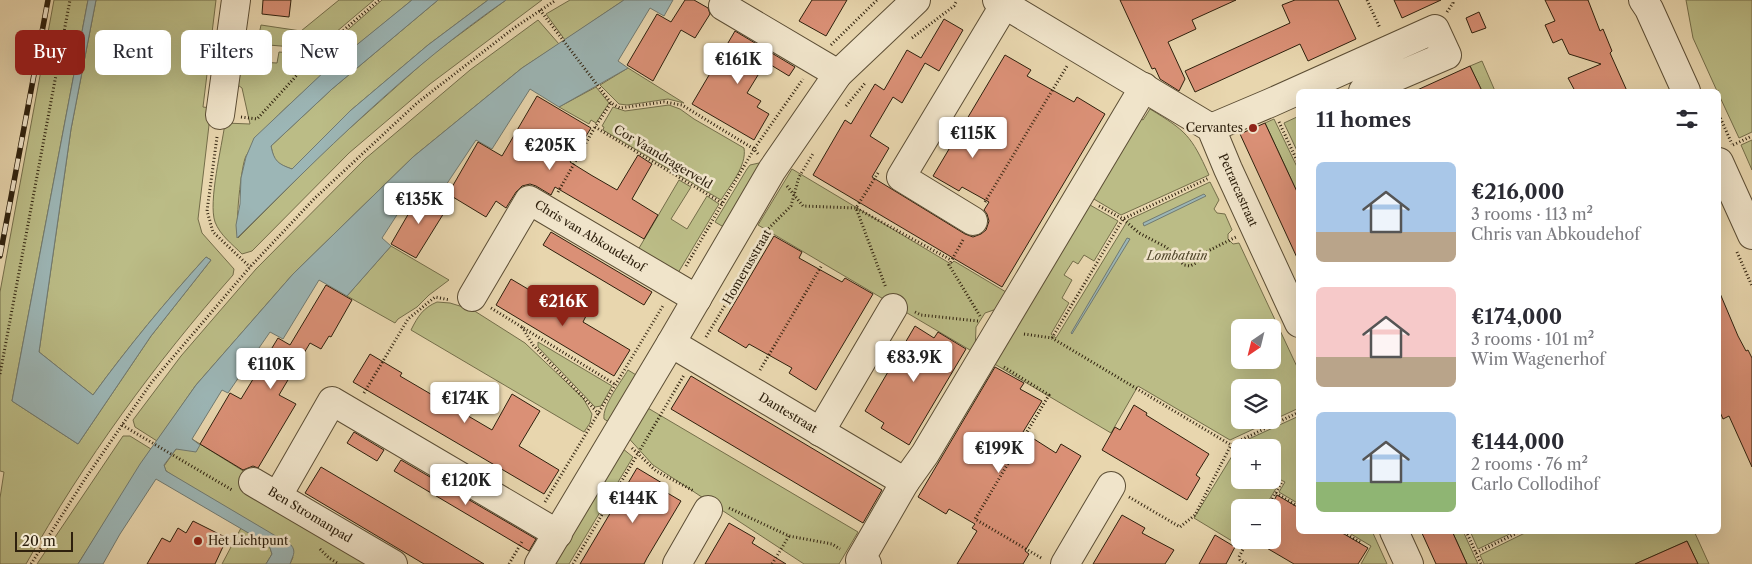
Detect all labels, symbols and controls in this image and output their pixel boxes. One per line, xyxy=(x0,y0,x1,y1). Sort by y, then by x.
chip: Buy xyxy=(15,30,85,75)
chip: Rent xyxy=(95,30,171,75)
chip: Filters xyxy=(181,30,272,75)
chip: New xyxy=(282,30,357,75)
pin: €161K xyxy=(703,42,773,85)
text: €161K xyxy=(715,49,761,69)
icon: filters xyxy=(1673,105,1701,133)
text: 11 homes xyxy=(1316,107,1411,132)
pin: €115K xyxy=(938,116,1008,159)
place label: Cervantes xyxy=(1186,120,1243,135)
street label: Cor Vaandragerveld xyxy=(611,121,716,192)
marker: Cervantes xyxy=(1247,122,1259,134)
text: €115K xyxy=(950,123,996,143)
pin: €205K xyxy=(515,128,585,171)
text: €205K xyxy=(524,135,576,155)
street label: Petrarcastraat xyxy=(1216,151,1262,229)
text: €216,000 xyxy=(1471,179,1564,204)
pin: €135K xyxy=(384,182,454,225)
icon: home xyxy=(1356,182,1416,242)
text: €135K xyxy=(395,189,443,209)
street label: Chris van Abkoudehof xyxy=(532,197,650,276)
text: 3 rooms · 113 m² xyxy=(1471,204,1593,224)
text: Chris van Abkoudehof xyxy=(1471,224,1640,244)
street label: Homerusstraat xyxy=(719,226,774,307)
park label: Lombatuin xyxy=(1146,248,1207,263)
pin: €216K xyxy=(528,284,598,327)
text: €216K xyxy=(538,291,588,311)
text: €174,000 xyxy=(1471,304,1562,329)
icon: home xyxy=(1356,307,1416,367)
north arrow xyxy=(1231,319,1281,369)
map controls xyxy=(1231,319,1281,549)
text: 3 rooms · 101 m² xyxy=(1471,329,1594,349)
pin: €83.9K xyxy=(873,340,955,383)
text: €83.9K xyxy=(886,347,942,367)
pin: €110K xyxy=(236,348,306,390)
text: Wim Wagenerhof xyxy=(1471,349,1605,369)
text: €110K xyxy=(247,354,295,374)
button: layers xyxy=(1231,379,1281,429)
pin: €174K xyxy=(430,382,500,424)
text: €174K xyxy=(441,388,489,408)
street label: Dantestraat xyxy=(756,389,821,436)
text: €144,000 xyxy=(1471,429,1564,454)
pin: €199K xyxy=(964,432,1034,474)
icon: home xyxy=(1356,432,1416,492)
text: €199K xyxy=(974,438,1024,458)
button: + xyxy=(1231,439,1281,489)
text: 2 rooms · 76 m² xyxy=(1471,454,1588,474)
pin: €120K xyxy=(431,464,501,506)
text: €120K xyxy=(441,470,491,490)
text: Carlo Collodihof xyxy=(1471,474,1599,494)
pin: €144K xyxy=(598,482,668,524)
street label: Ben Stromanpad xyxy=(265,484,356,546)
text: €144K xyxy=(608,488,658,508)
button: − xyxy=(1231,499,1281,549)
scale bar xyxy=(15,529,72,552)
text: 20 m xyxy=(22,532,56,550)
place label: Het Lichtpunt xyxy=(208,533,289,548)
marker: Het Lichtpunt xyxy=(192,535,204,547)

